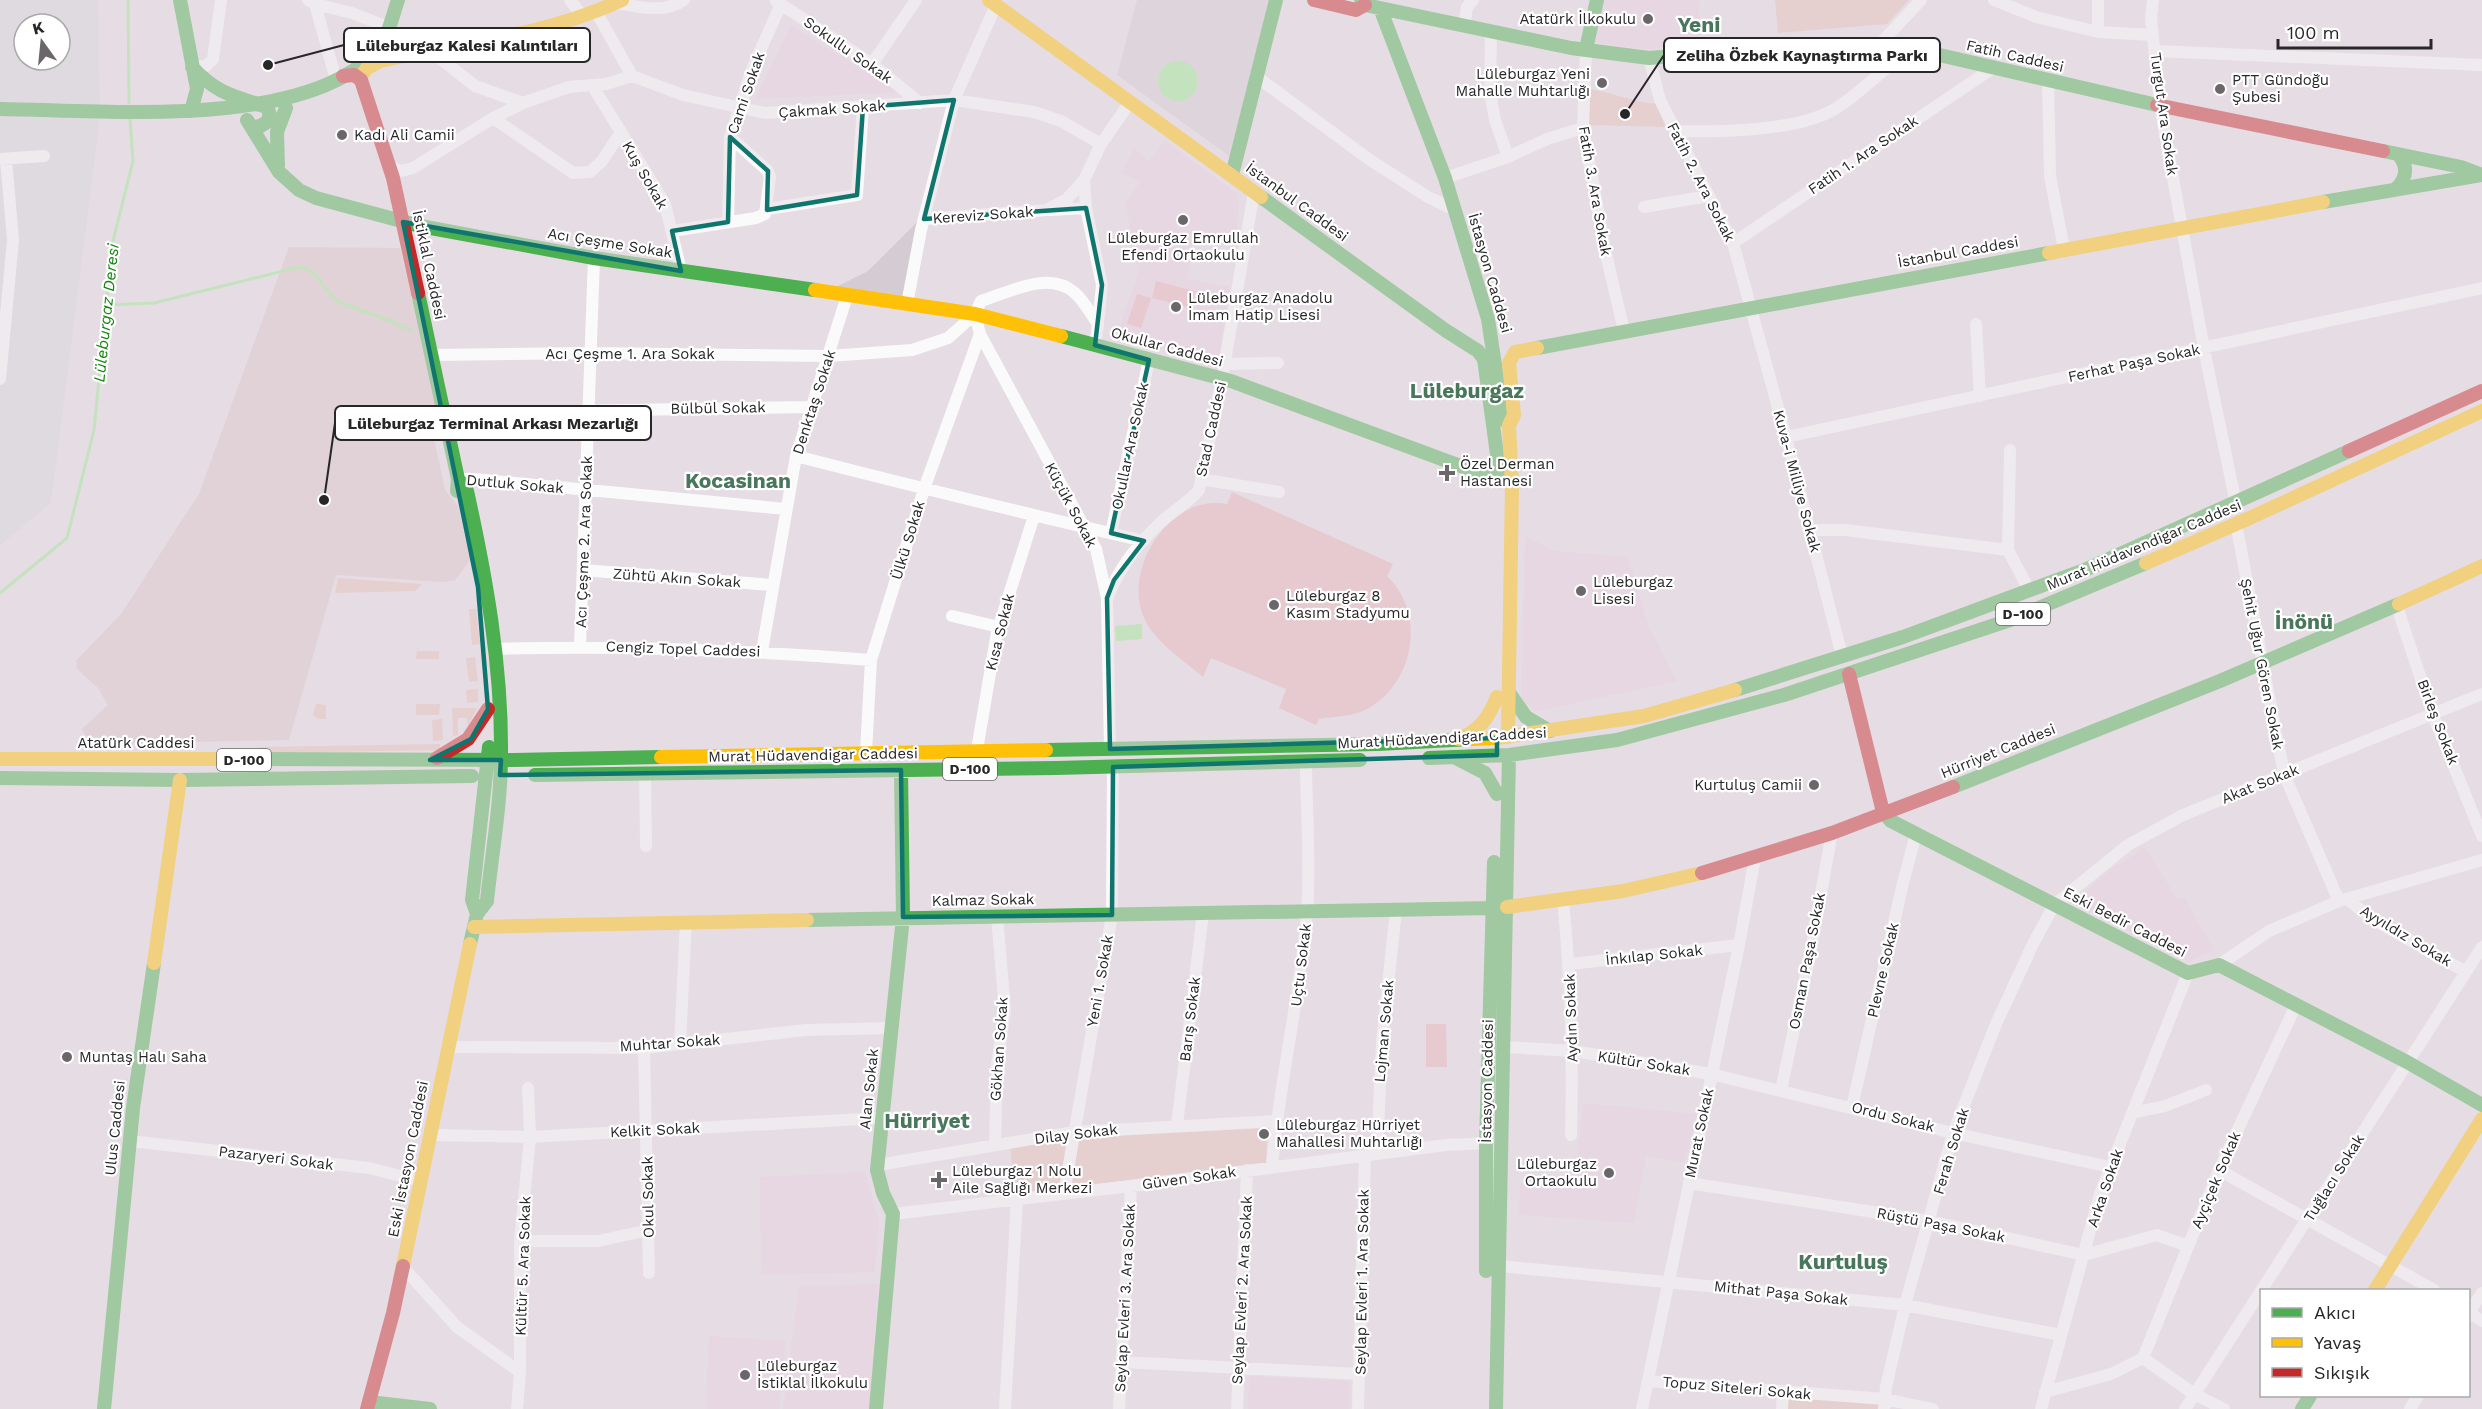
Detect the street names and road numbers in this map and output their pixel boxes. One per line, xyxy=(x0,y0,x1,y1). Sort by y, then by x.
street label: Sokullu Sokak xyxy=(800,13,896,87)
street label: Fatih Caddesi xyxy=(1965,36,2065,76)
street label: Cami Sokak xyxy=(723,49,769,137)
street label: Turgut Ara Sokak xyxy=(2146,51,2182,177)
street label: Çakmak Sokak xyxy=(778,96,887,122)
street label: Fatih 1. Ara Sokak xyxy=(1805,111,1922,198)
street label: Fatih 2. Ara Sokak xyxy=(1663,119,1739,245)
street label: Fatih 3. Ara Sokak xyxy=(1575,125,1615,258)
street label: Kuş Sokak xyxy=(618,138,672,213)
street label: İstanbul Caddesi xyxy=(1242,159,1352,245)
street label: Kereviz Sokak xyxy=(932,202,1035,228)
street label: İstiklal Caddesi xyxy=(409,209,449,321)
street label: İstasyon Caddesi xyxy=(1464,211,1516,335)
street label: Acı Çeşme Sokak xyxy=(546,224,674,262)
street label: İstanbul Caddesi xyxy=(1896,233,2020,271)
street label: Okullar Caddesi xyxy=(1109,323,1225,371)
street label: Ferhat Paşa Sokak xyxy=(2066,340,2202,386)
street label: Acı Çeşme 1. Ara Sokak xyxy=(545,345,715,363)
street label: Denktaş Sokak xyxy=(789,347,840,457)
street label: Okullar Ara Sokak xyxy=(1108,380,1152,511)
street label: Stad Caddesi xyxy=(1192,380,1230,478)
street label: Bülbül Sokak xyxy=(670,398,766,418)
street label: Kuva-i Milliye Sokak xyxy=(1769,408,1825,555)
street label: Acı Çeşme 2. Ara Sokak xyxy=(572,455,596,629)
street label: Küçük Sokak xyxy=(1041,459,1101,551)
street label: Dutluk Sokak xyxy=(466,471,565,497)
street label: Murat Hüdavendigar Caddesi xyxy=(2044,496,2244,594)
street label: Ülkü Sokak xyxy=(887,498,929,582)
street label: Zühtü Akın Sokak xyxy=(612,565,742,591)
street label: Şehit Uğur Gören Sokak xyxy=(2237,577,2288,752)
street label: Kısa Sokak xyxy=(982,591,1018,672)
road number: D-100 xyxy=(1996,603,2050,625)
street label: Cengiz Topel Caddesi xyxy=(605,637,761,661)
street label: Birleş Sokak xyxy=(2413,677,2463,768)
street label: Hürriyet Caddesi xyxy=(1938,720,2058,782)
street label: Murat Hüdavendigar Caddesi xyxy=(1337,724,1547,752)
street label: Atatürk Caddesi xyxy=(78,734,194,752)
street label: Murat Hüdavendigar Caddesi xyxy=(708,744,918,766)
road number: D-100 xyxy=(217,749,271,771)
road number: D-100 xyxy=(943,758,997,780)
street label: Akat Sokak xyxy=(2219,760,2302,808)
street label: Eski Bedir Caddesi xyxy=(2060,883,2190,961)
street label: Kalmaz Sokak xyxy=(932,890,1035,910)
street label: Osman Paşa Sokak xyxy=(1785,891,1829,1031)
street label: Ayyıldız Sokak xyxy=(2357,902,2456,971)
street label: Plevne Sokak xyxy=(1863,920,1903,1019)
street label: Uçtu Sokak xyxy=(1287,922,1315,1008)
street label: Yeni 1. Sokak xyxy=(1083,933,1117,1028)
street label: İnkılap Sokak xyxy=(1604,941,1704,969)
street label: Aydın Sokak xyxy=(1560,973,1582,1063)
street label: Barış Sokak xyxy=(1176,975,1204,1062)
street label: Lojman Sokak xyxy=(1371,978,1397,1083)
street label: Gökhan Sokak xyxy=(986,996,1012,1102)
street label: İstasyon Caddesi xyxy=(1477,1019,1497,1143)
street label: Muhtar Sokak xyxy=(619,1030,721,1055)
street label: Alan Sokak xyxy=(856,1047,882,1130)
street label: Kültür Sokak xyxy=(1596,1047,1692,1079)
street label: Eski İstasyon Caddesi xyxy=(384,1079,432,1239)
street label: Ulus Caddesi xyxy=(101,1080,129,1176)
street label: Murat Sokak xyxy=(1681,1086,1717,1180)
street label: Ordu Sokak xyxy=(1850,1098,1937,1136)
street label: Ferah Sokak xyxy=(1929,1105,1973,1197)
street label: Kelkit Sokak xyxy=(609,1119,701,1141)
street label: Dilay Sokak xyxy=(1033,1120,1119,1148)
street label: Ayçiçek Sokak xyxy=(2187,1128,2245,1231)
street label: Tuğlacı Sokak xyxy=(2300,1130,2368,1225)
street label: Pazaryeri Sokak xyxy=(217,1142,335,1174)
street label: Arka Sokak xyxy=(2083,1146,2127,1230)
street label: Okul Sokak xyxy=(638,1155,658,1238)
street label: Güven Sokak xyxy=(1141,1162,1238,1194)
street label: Seylap Evleri 1. Ara Sokak xyxy=(1351,1189,1373,1375)
street label: Kültür 5. Ara Sokak xyxy=(512,1195,534,1336)
street label: Seylap Evleri 2. Ara Sokak xyxy=(1228,1195,1256,1385)
street label: Seylap Evleri 3. Ara Sokak xyxy=(1111,1203,1139,1393)
street label: Rüştü Paşa Sokak xyxy=(1875,1204,2007,1246)
street label: Mithat Paşa Sokak xyxy=(1713,1277,1849,1309)
street label: Topuz Siteleri Sokak xyxy=(1662,1373,1813,1404)

